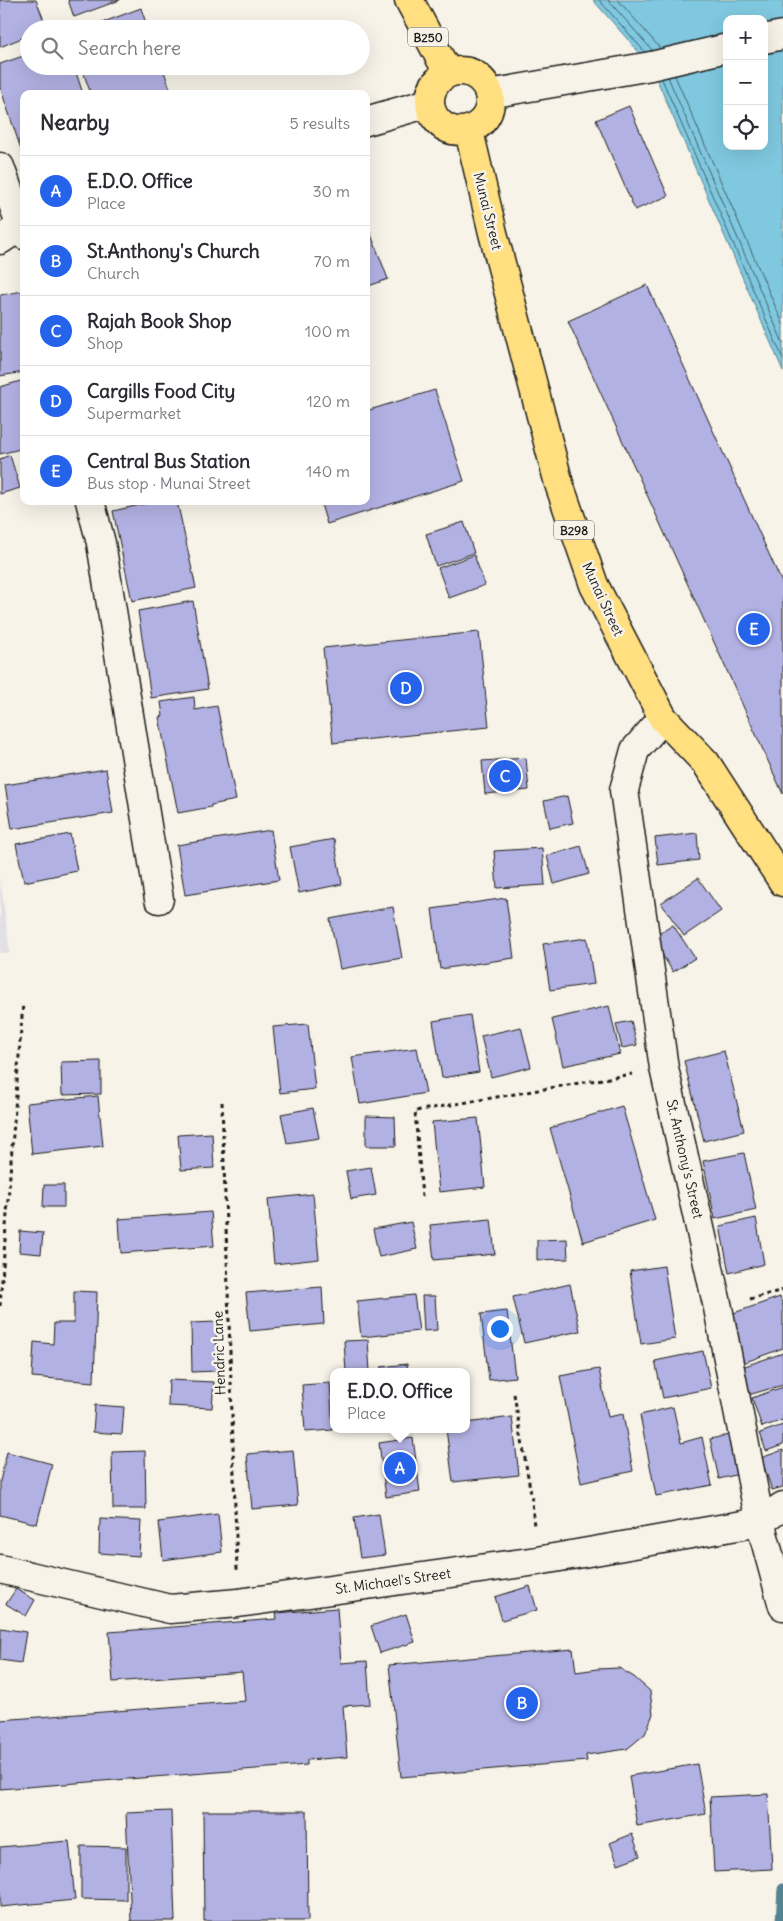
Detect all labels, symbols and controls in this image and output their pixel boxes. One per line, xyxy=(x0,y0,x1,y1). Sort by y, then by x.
map controls xyxy=(723,15,768,150)
button: + xyxy=(723,15,768,60)
search box xyxy=(20,20,370,75)
road number: B250 xyxy=(408,28,448,46)
icon: search xyxy=(38,34,66,62)
text: Search here xyxy=(78,36,181,60)
button: − xyxy=(723,60,768,105)
button: locate xyxy=(723,105,768,150)
text: Nearby xyxy=(40,109,110,136)
text: 5 results xyxy=(289,113,350,133)
text: E.D.O. Office xyxy=(87,169,193,193)
street label: Munai Street xyxy=(470,170,506,252)
text: A xyxy=(51,181,61,201)
text: 30 m xyxy=(313,181,350,201)
text: Place xyxy=(87,193,126,213)
text: St.Anthony's Church xyxy=(87,239,260,263)
text: B xyxy=(51,251,61,271)
text: 70 m xyxy=(314,251,350,271)
text: Church xyxy=(87,263,140,283)
text: Rajah Book Shop xyxy=(87,309,231,333)
text: C xyxy=(51,321,61,341)
text: 100 m xyxy=(305,321,350,341)
text: Shop xyxy=(87,333,123,353)
text: Cargills Food City xyxy=(87,379,235,403)
text: D xyxy=(50,391,62,411)
text: 120 m xyxy=(307,391,350,411)
text: Supermarket xyxy=(87,403,181,423)
text: Central Bus Station xyxy=(87,449,250,473)
text: E xyxy=(51,461,61,481)
text: 140 m xyxy=(306,461,350,481)
text: Bus stop · Munai Street xyxy=(87,473,251,493)
road number: B298 xyxy=(554,520,594,540)
street label: Munai Street xyxy=(578,559,628,639)
pin: E xyxy=(738,610,770,648)
pin: D xyxy=(390,669,422,707)
pin: C xyxy=(489,757,521,795)
street label: St. Anthony's Street xyxy=(663,1098,708,1221)
street label: Hendric Lane xyxy=(209,1311,229,1395)
your location xyxy=(487,1316,513,1342)
popup xyxy=(330,1368,470,1433)
text: E.D.O. Office xyxy=(347,1379,453,1403)
text: Place xyxy=(347,1403,386,1423)
pin: A xyxy=(384,1449,416,1487)
street label: St. Michael's Street xyxy=(334,1564,452,1598)
pin: B xyxy=(506,1684,538,1722)

